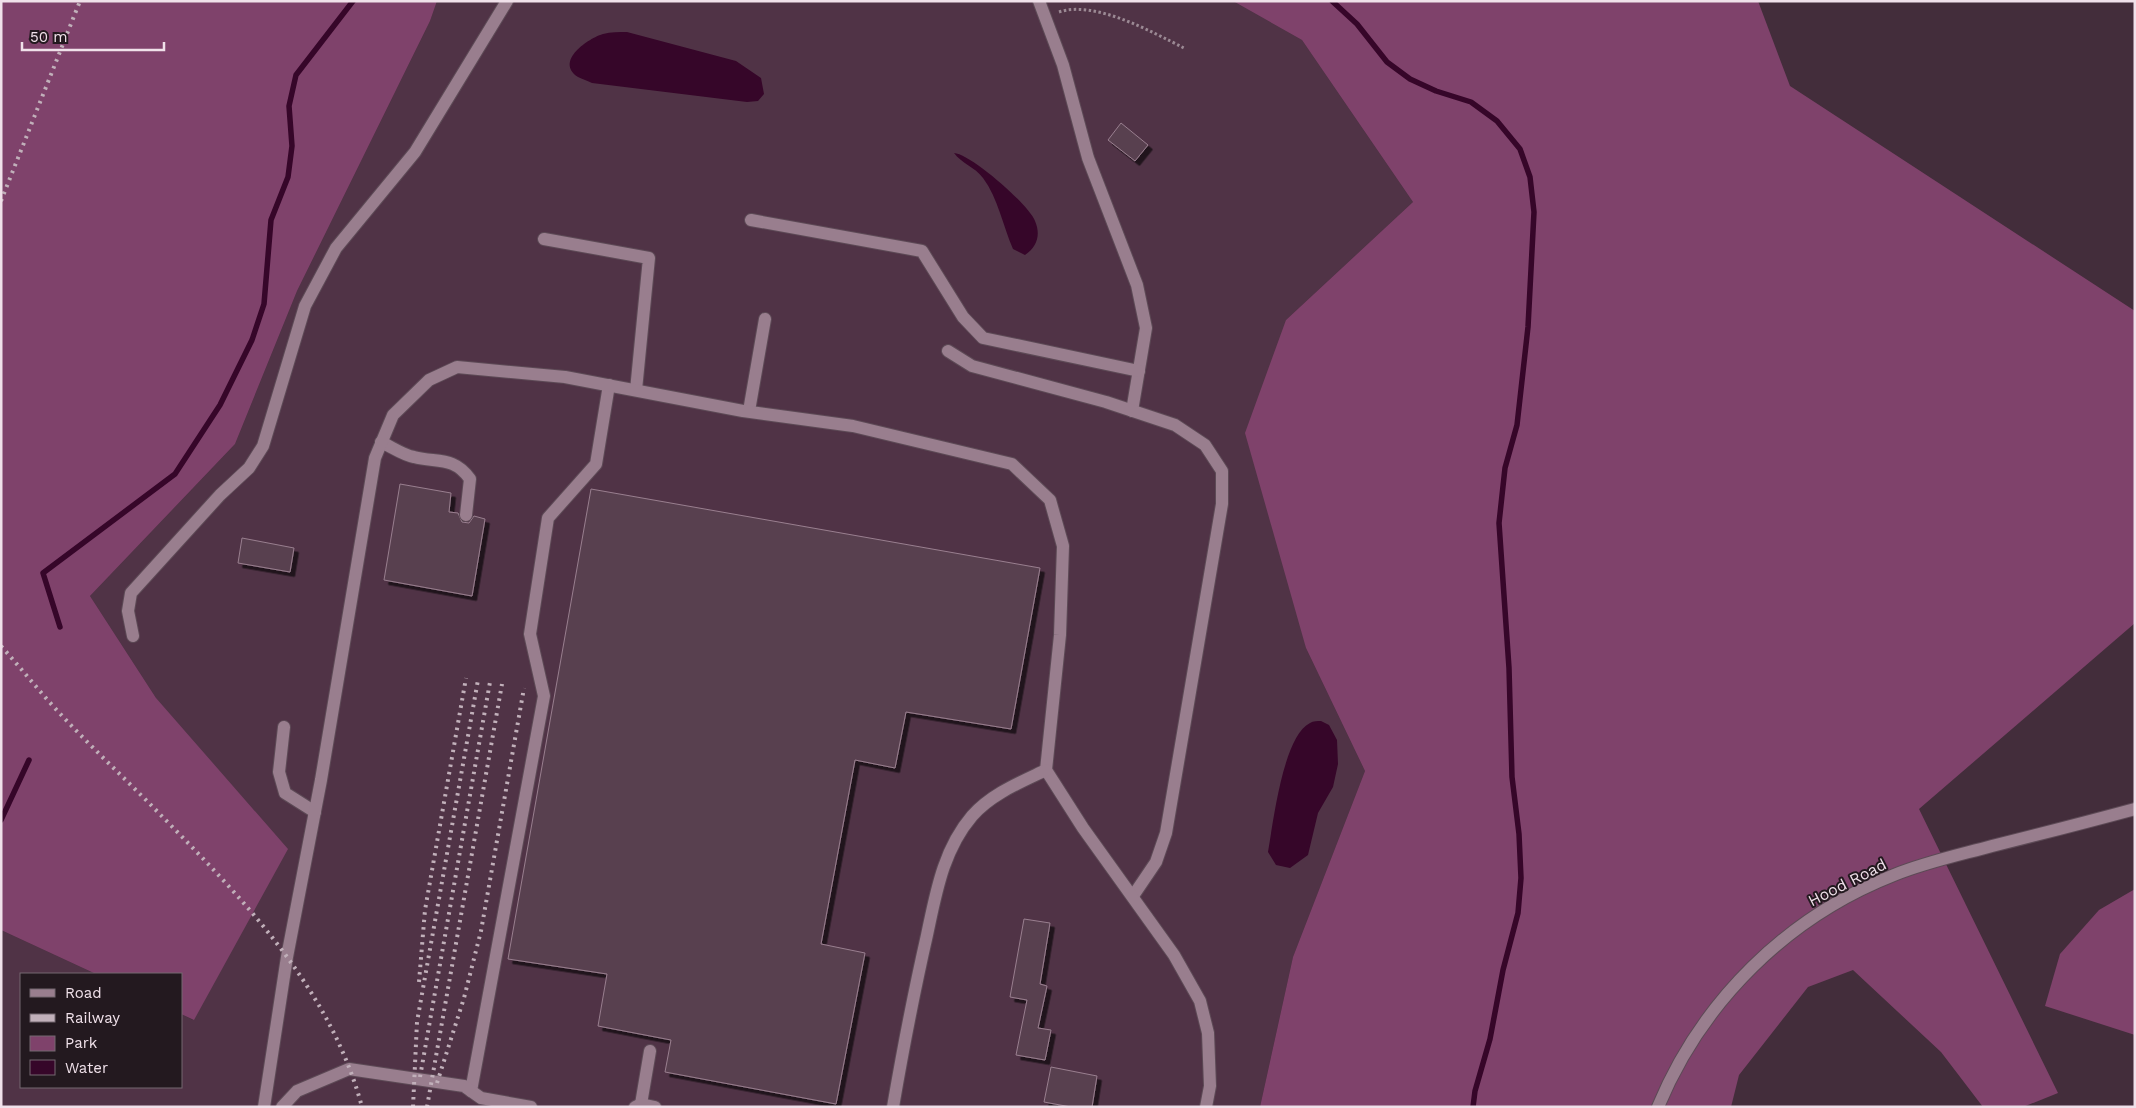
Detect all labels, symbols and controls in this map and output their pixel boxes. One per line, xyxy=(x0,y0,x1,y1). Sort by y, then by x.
scale bar xyxy=(22,20,165,52)
text: 50 m xyxy=(30,28,67,46)
street label: Hood Road xyxy=(1805,855,1890,910)
legend xyxy=(20,973,182,1088)
text: Road xyxy=(65,984,102,1002)
text: Railway xyxy=(65,1009,120,1027)
text: Park xyxy=(65,1034,98,1052)
text: Water xyxy=(65,1059,108,1077)

